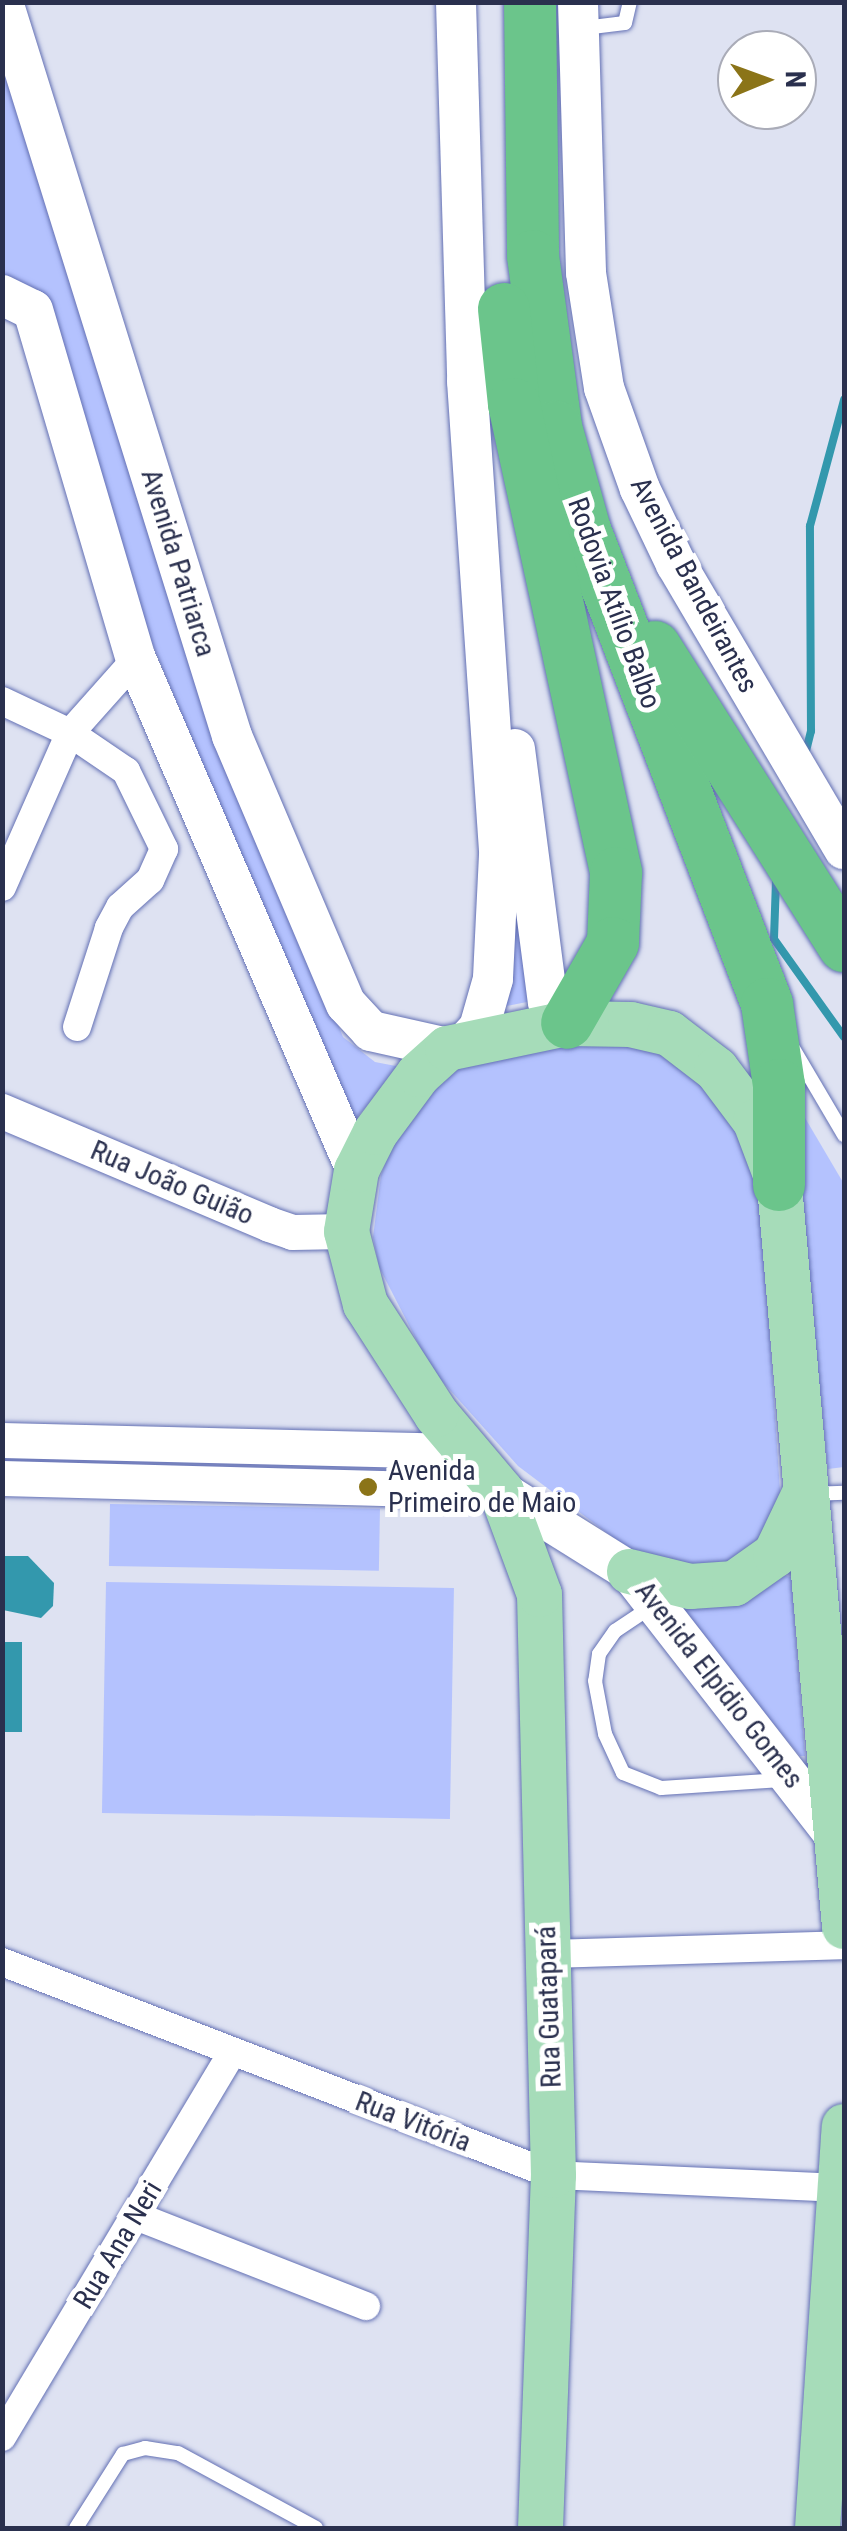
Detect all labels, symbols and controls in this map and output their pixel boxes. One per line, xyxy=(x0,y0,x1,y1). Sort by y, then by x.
north arrow xyxy=(717,30,817,130)
text: N xyxy=(779,71,812,88)
street label: Avenida Patriarca xyxy=(134,465,222,661)
street label: Avenida Bandeirantes xyxy=(623,472,765,698)
street label: Rodovia Atílio Balbo xyxy=(560,493,668,713)
street label: Rua João Guião xyxy=(85,1134,259,1232)
place label: Avenida Primeiro de Maio xyxy=(388,1454,576,1520)
marker: Avenida Primeiro de Maio xyxy=(357,1476,379,1498)
street label: Avenida Elpídio Gomes xyxy=(628,1575,810,1795)
street label: Rua Guatapará xyxy=(529,1925,569,2089)
street label: Rua Vitória xyxy=(351,2085,475,2159)
street label: Rua Ana Neri xyxy=(67,2175,169,2315)

